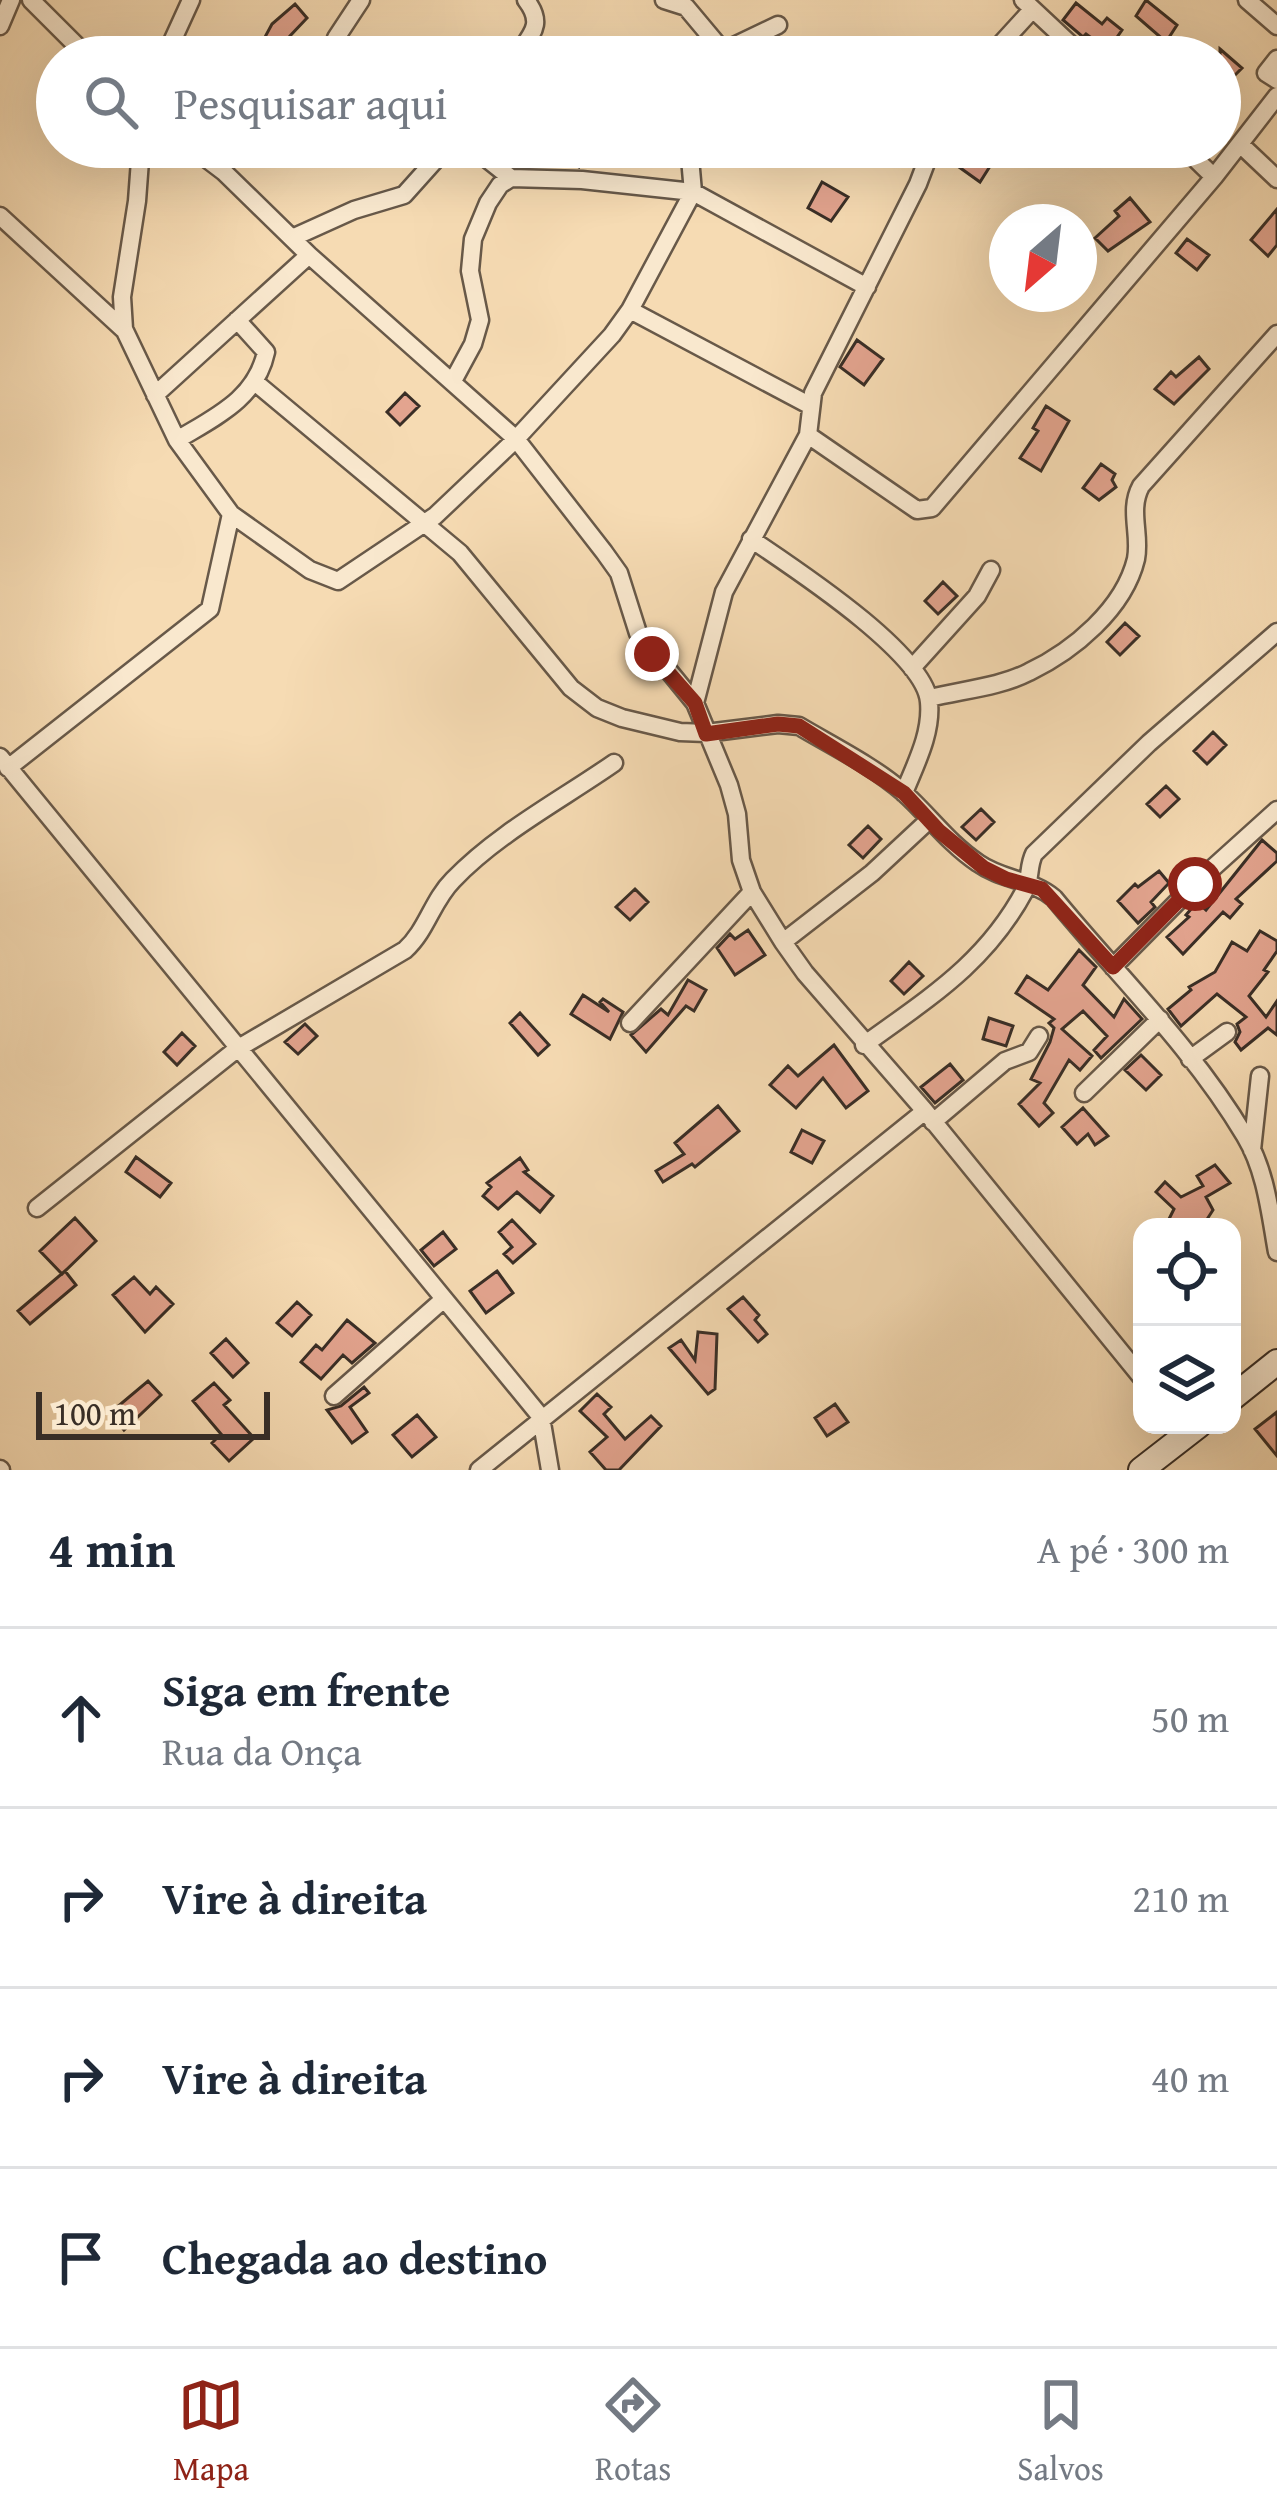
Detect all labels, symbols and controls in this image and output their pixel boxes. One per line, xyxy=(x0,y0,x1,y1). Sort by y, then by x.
search box xyxy=(36,36,1241,168)
icon: search xyxy=(78,69,144,135)
text: Pesquisar aqui xyxy=(174,70,447,135)
north arrow xyxy=(989,204,1097,312)
route end xyxy=(625,627,679,681)
route start xyxy=(1168,857,1222,911)
map controls xyxy=(1133,1218,1241,1434)
button: locate xyxy=(1133,1218,1241,1326)
button: layers xyxy=(1133,1326,1241,1434)
scale bar xyxy=(36,1386,270,1439)
text: 100 m xyxy=(54,1389,136,1437)
text: 4 min xyxy=(48,1511,175,1586)
text: A pé · 300 m xyxy=(1037,1520,1229,1577)
text: Siga em frente xyxy=(162,1657,450,1722)
icon: ahead xyxy=(48,1685,114,1751)
text: 50 m xyxy=(1151,1689,1229,1746)
text: Rua da Onça xyxy=(162,1722,362,1779)
icon: right xyxy=(48,1865,114,1931)
text: Vire à direita xyxy=(162,1865,427,1930)
text: 210 m xyxy=(1132,1869,1229,1926)
icon: right xyxy=(48,2045,114,2111)
text: Vire à direita xyxy=(162,2045,427,2110)
text: 40 m xyxy=(1151,2049,1229,2106)
icon: arrive xyxy=(48,2225,114,2291)
text: Chegada ao destino xyxy=(162,2225,547,2290)
tab: Mapa xyxy=(173,2372,249,2492)
tab: Rotas xyxy=(595,2372,671,2492)
tab: Salvos xyxy=(1017,2372,1104,2492)

